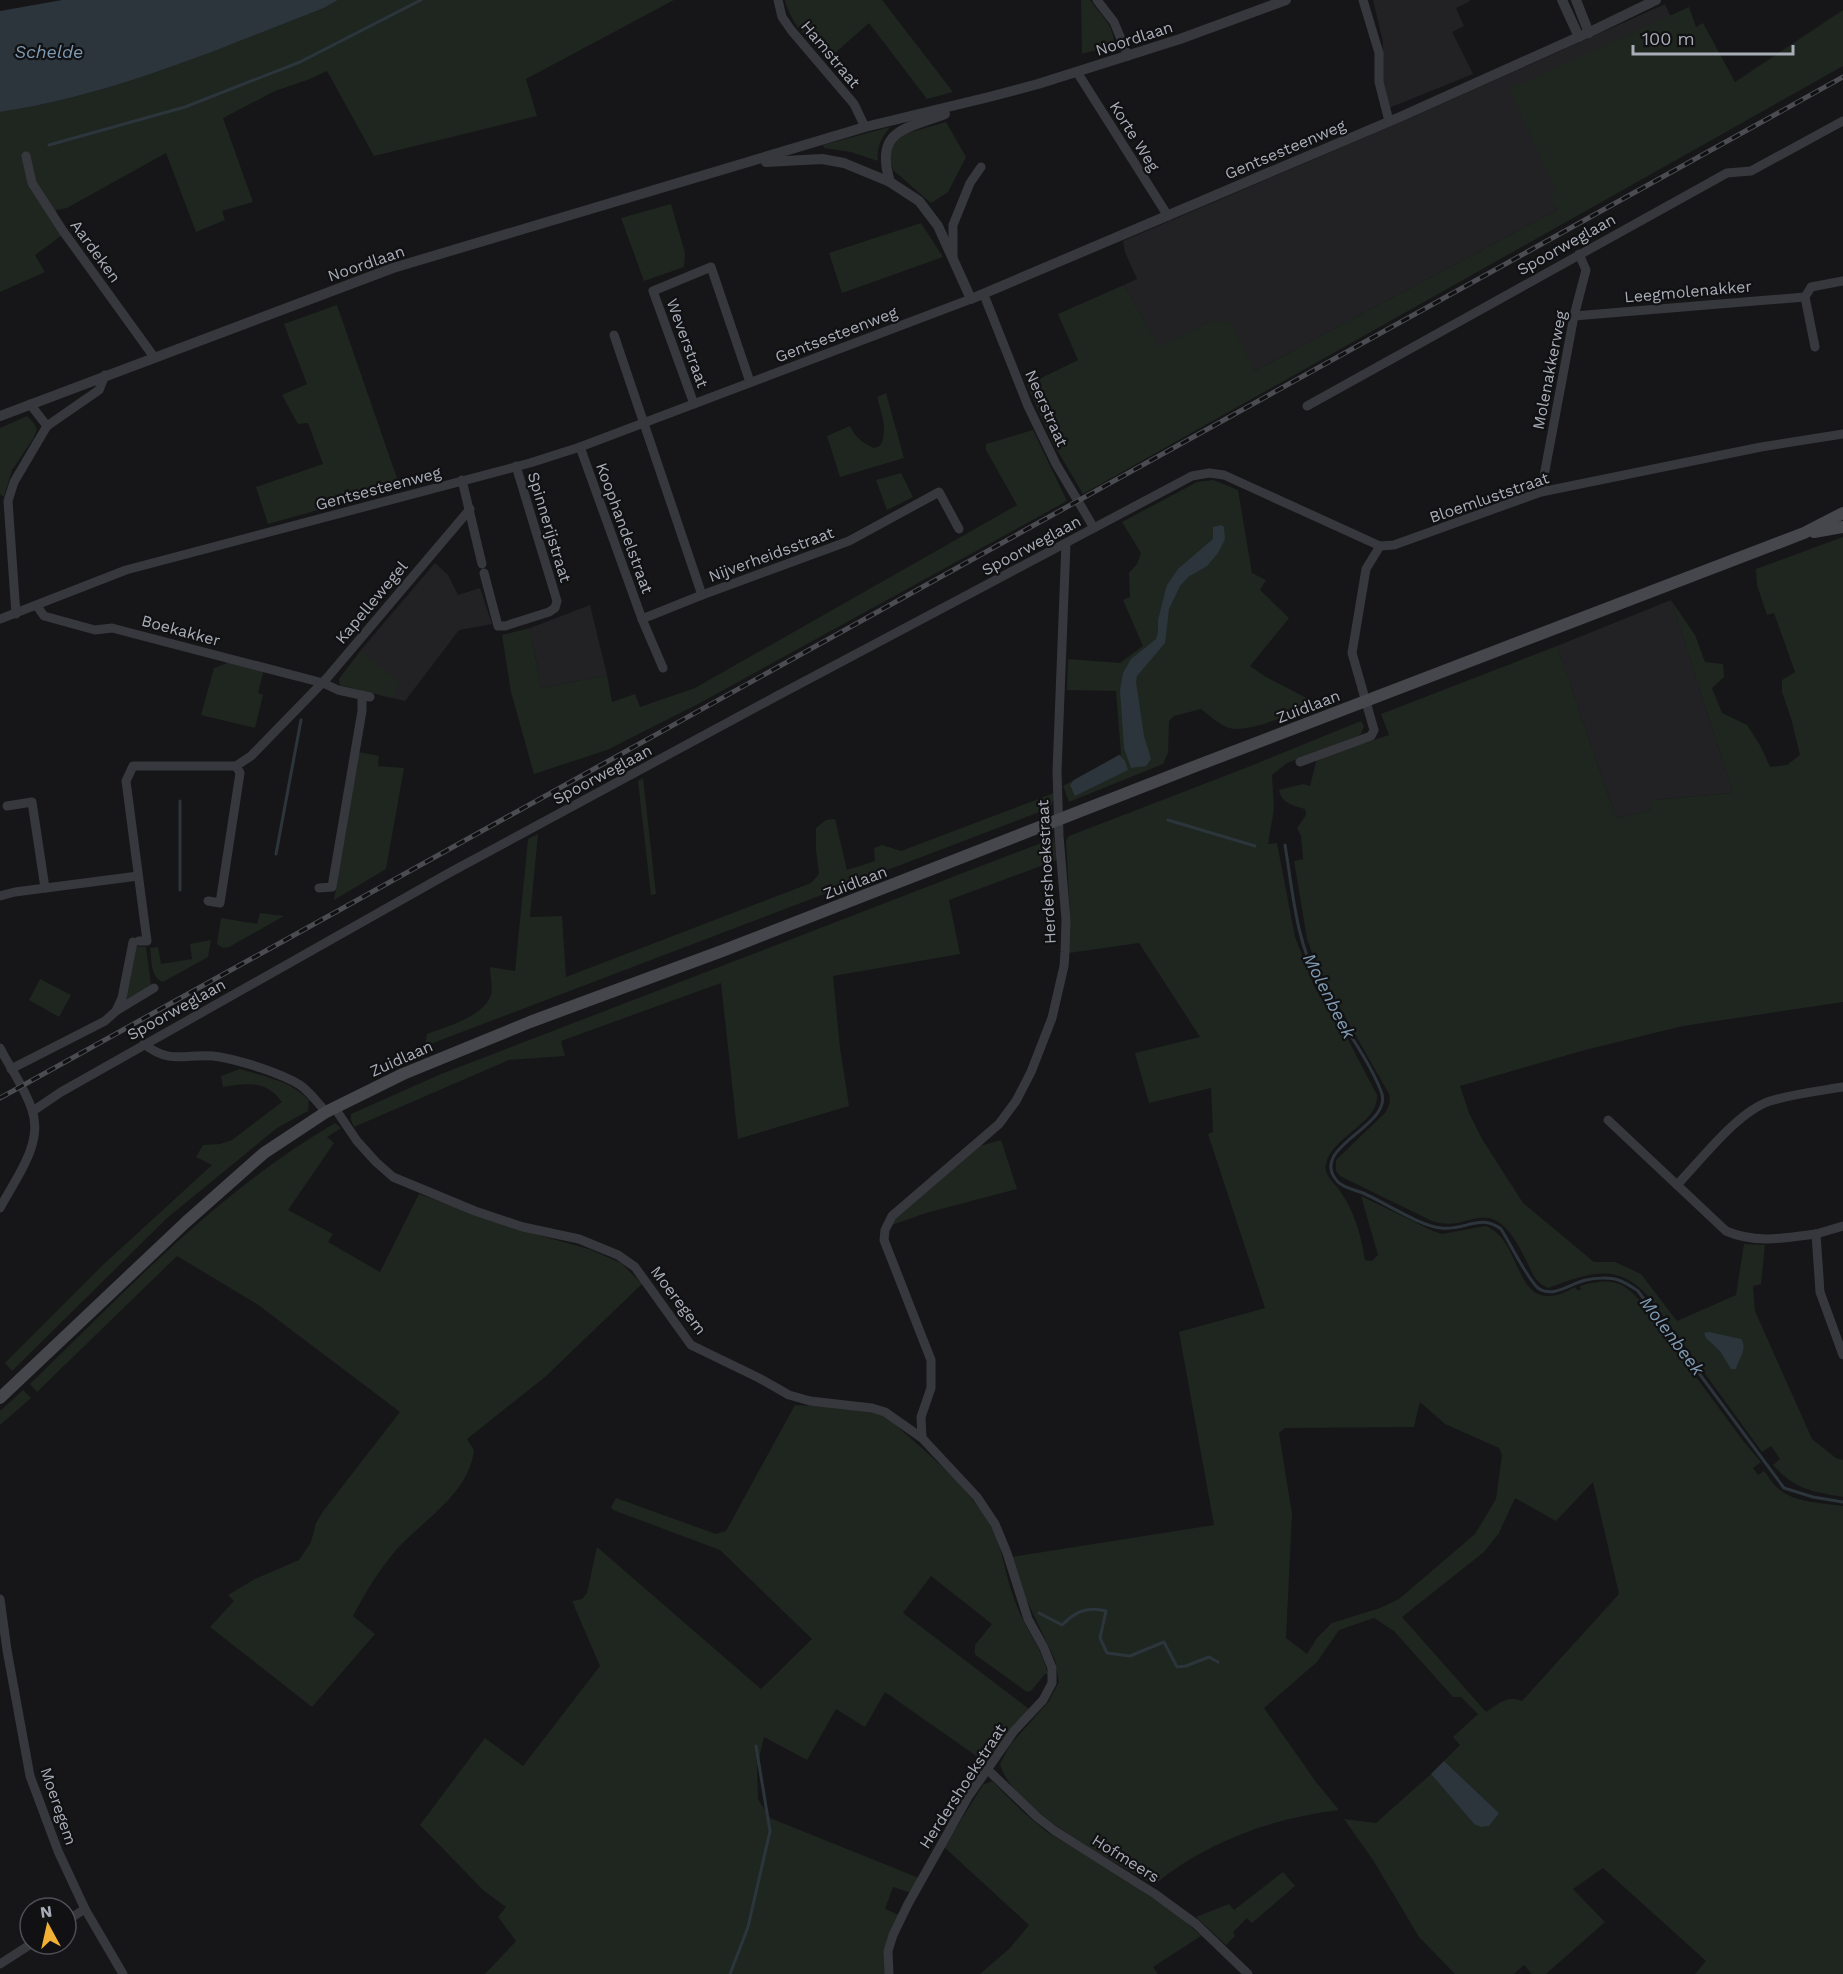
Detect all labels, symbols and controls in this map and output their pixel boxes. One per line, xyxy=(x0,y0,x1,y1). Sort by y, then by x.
street label: Hamstraat xyxy=(797,17,864,92)
street label: Noordlaan xyxy=(1093,17,1175,60)
scale bar xyxy=(1633,18,1794,56)
text: 100 m xyxy=(1642,28,1695,49)
water label: Schelde xyxy=(15,41,83,62)
street label: Korte Weg xyxy=(1106,98,1164,175)
street label: Gentsesteenweg xyxy=(1222,115,1349,183)
street label: Spoorweglaan xyxy=(1514,210,1619,279)
street label: Aardeken xyxy=(66,216,125,286)
street label: Noordlaan xyxy=(325,241,407,285)
street label: Leegmolenakker xyxy=(1624,276,1753,307)
street label: Weverstraat xyxy=(663,296,713,391)
street label: Gentsesteenweg xyxy=(772,302,900,366)
street label: Molenakkerweg xyxy=(1529,309,1570,431)
street label: Neerstraat xyxy=(1021,367,1072,450)
street label: Koophandelstraat xyxy=(592,460,657,597)
street label: Gentsesteenweg xyxy=(313,462,443,514)
street label: Bloemluststraat xyxy=(1427,468,1552,527)
street label: Spinnerijstraat xyxy=(524,470,575,585)
street label: Spoorweglaan xyxy=(978,511,1084,580)
street label: Nijverheidsstraat xyxy=(706,523,837,586)
street label: Kapellewegel xyxy=(331,557,412,648)
street label: Boekakker xyxy=(139,611,223,650)
street label: Zuidlaan xyxy=(1274,686,1343,727)
street label: Spoorweglaan xyxy=(549,740,655,809)
street label: Herdershoekstraat xyxy=(1033,799,1060,945)
street label: Zuidlaan xyxy=(821,862,890,903)
water label: Molenbeek xyxy=(1299,949,1361,1043)
street label: Spoorweglaan xyxy=(124,975,229,1044)
street label: Zuidlaan xyxy=(367,1036,436,1081)
street label: Moeregem xyxy=(647,1262,711,1338)
water label: Molenbeek xyxy=(1636,1292,1710,1380)
street label: Herdershoekstraat xyxy=(915,1720,1010,1852)
street label: Moeregem xyxy=(36,1765,81,1847)
street label: Hofmeers xyxy=(1089,1830,1163,1887)
north arrow xyxy=(18,1896,78,1956)
text: N xyxy=(39,1901,53,1922)

